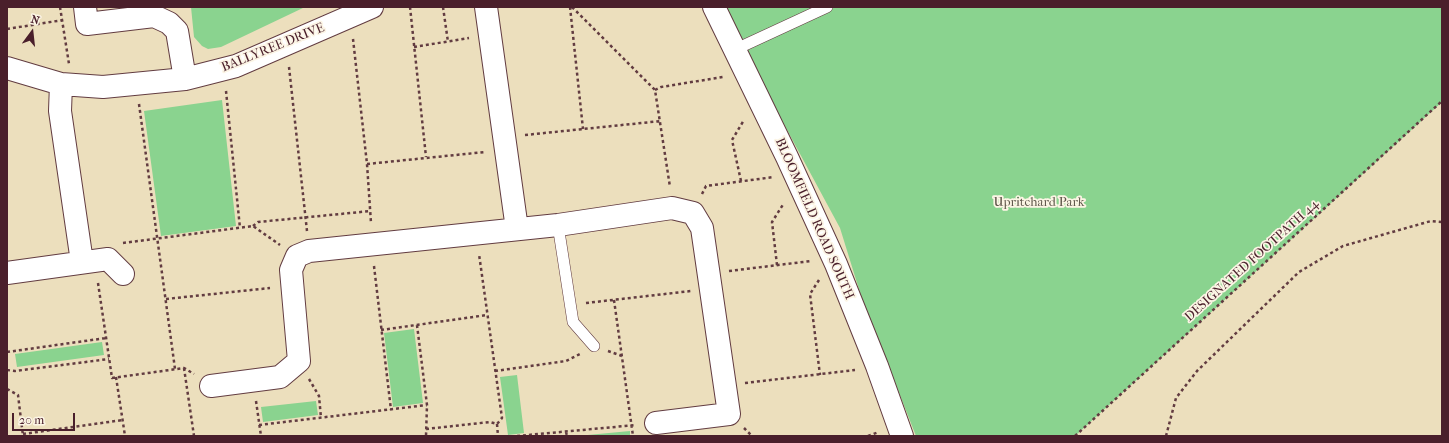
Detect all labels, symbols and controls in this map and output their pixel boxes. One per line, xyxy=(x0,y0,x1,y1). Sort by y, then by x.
north arrow xyxy=(12,12,52,52)
text: N xyxy=(30,13,41,27)
street label: BALLYREE DRIVE xyxy=(219,20,327,76)
street label: BLOOMFIELD ROAD SOUTH xyxy=(771,136,857,302)
park label: Upritchard Park xyxy=(993,195,1085,211)
street label: DESIGNATED FOOTPATH 44 xyxy=(1182,197,1322,325)
scale bar xyxy=(14,405,77,431)
text: 20 m xyxy=(19,413,44,427)

